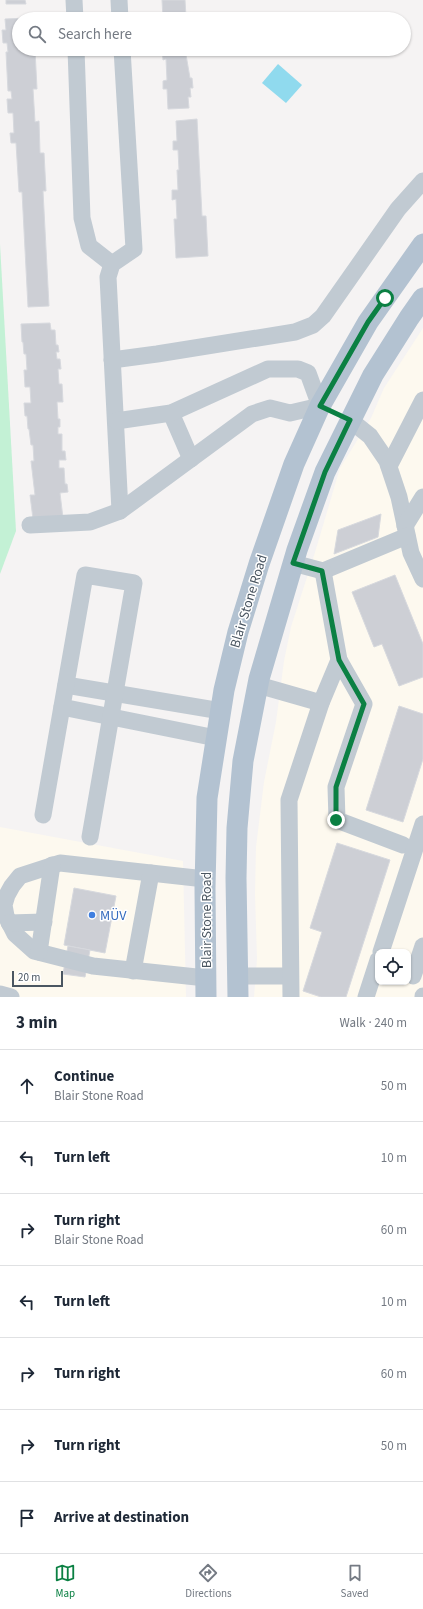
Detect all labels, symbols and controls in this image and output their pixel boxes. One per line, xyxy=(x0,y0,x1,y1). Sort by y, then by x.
search box xyxy=(12,12,411,56)
icon: search xyxy=(26,23,48,45)
text: Search here xyxy=(58,24,132,45)
route start xyxy=(376,289,394,307)
street label: Blair Stone Road xyxy=(225,552,273,650)
route end xyxy=(327,811,345,829)
street label: Blair Stone Road xyxy=(197,872,217,968)
place label: MÜV xyxy=(100,906,127,926)
marker: MÜV xyxy=(87,910,97,920)
map controls xyxy=(375,949,411,985)
button: locate xyxy=(375,949,411,985)
scale bar xyxy=(12,969,63,988)
text: 20 m xyxy=(18,970,40,985)
text: 3 min xyxy=(16,1011,57,1035)
text: Walk · 240 m xyxy=(339,1014,407,1032)
text: Continue xyxy=(54,1066,114,1087)
icon: ahead xyxy=(16,1075,38,1097)
text: 50 m xyxy=(381,1077,407,1095)
text: Blair Stone Road xyxy=(54,1087,144,1105)
icon: left xyxy=(16,1147,38,1169)
text: Turn left xyxy=(54,1147,110,1168)
text: 10 m xyxy=(381,1149,407,1167)
text: Turn right xyxy=(54,1210,120,1231)
icon: right xyxy=(16,1219,38,1241)
text: 60 m xyxy=(381,1221,407,1239)
text: Blair Stone Road xyxy=(54,1231,144,1249)
icon: left xyxy=(16,1291,38,1313)
text: Turn left xyxy=(54,1291,110,1312)
text: 10 m xyxy=(381,1293,407,1311)
icon: right xyxy=(16,1363,38,1385)
text: Turn right xyxy=(54,1363,120,1384)
text: 60 m xyxy=(381,1365,407,1383)
icon: right xyxy=(16,1435,38,1457)
text: Turn right xyxy=(54,1435,120,1456)
text: 50 m xyxy=(381,1437,407,1455)
icon: arrive xyxy=(16,1507,38,1529)
text: Arrive at destination xyxy=(54,1507,189,1528)
tab: Map xyxy=(54,1562,76,1601)
tab: Directions xyxy=(185,1562,232,1601)
tab: Saved xyxy=(341,1562,369,1601)

